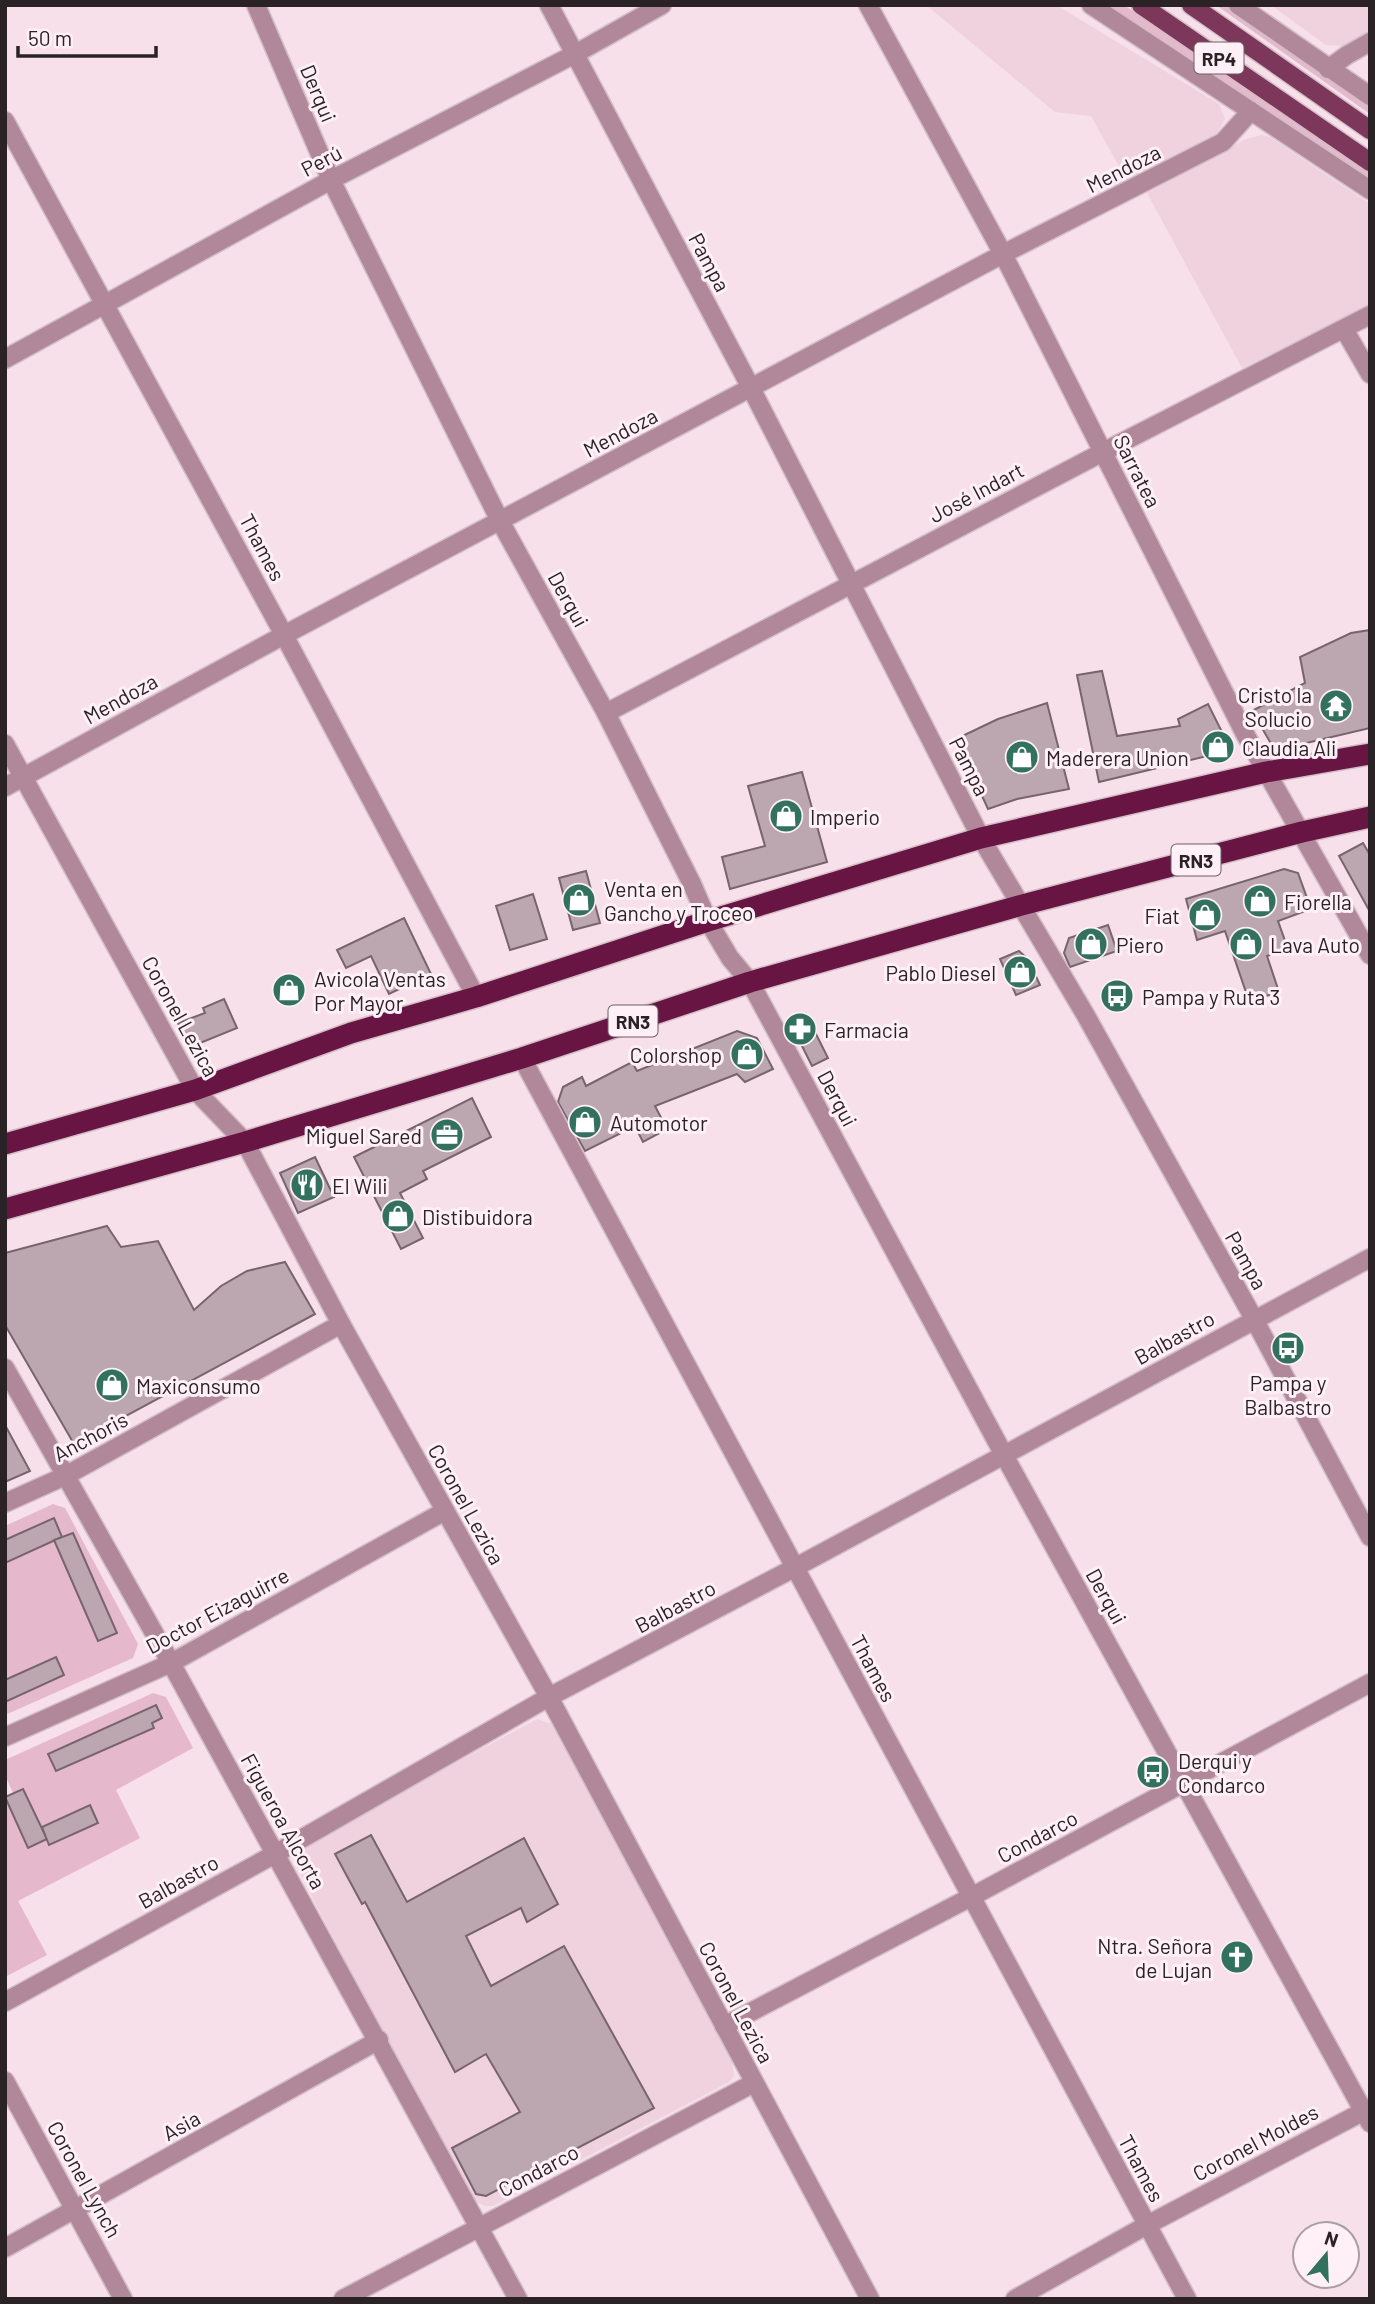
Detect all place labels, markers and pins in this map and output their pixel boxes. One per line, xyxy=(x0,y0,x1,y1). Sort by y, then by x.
place label: Cristo la Solucio xyxy=(1238,682,1312,731)
temple icon: Cristo la Solucio xyxy=(1317,687,1355,725)
shop icon: Claudia Ali xyxy=(1199,728,1237,766)
place label: Claudia Ali xyxy=(1242,735,1336,760)
shop icon: Maderera Union xyxy=(1003,738,1041,776)
place label: Maderera Union xyxy=(1046,745,1189,770)
shop icon: Imperio xyxy=(767,797,805,835)
place label: Imperio xyxy=(810,804,880,829)
place label: Venta en Gancho y Troceo xyxy=(604,876,754,925)
shop icon: Venta en Gancho y Troceo xyxy=(560,881,598,919)
shop icon: Fiorella xyxy=(1241,882,1279,920)
place label: Fiorella xyxy=(1284,889,1352,914)
shop icon: Fiat xyxy=(1186,896,1224,934)
place label: Fiat xyxy=(1144,903,1180,928)
shop icon: Piero xyxy=(1072,925,1110,963)
shop icon: Lava Auto xyxy=(1227,925,1265,963)
place label: Piero xyxy=(1116,932,1164,957)
place label: Lava Auto xyxy=(1270,932,1360,957)
shop icon: Pablo Diesel xyxy=(1001,953,1039,991)
place label: Pablo Diesel xyxy=(885,960,996,985)
place label: Avicola Ventas Por Mayor xyxy=(314,966,446,1015)
shop icon: Avicola Ventas Por Mayor xyxy=(270,971,308,1009)
bus stop icon: Pampa y Ruta 3 xyxy=(1098,977,1136,1015)
place label: Pampa y Ruta 3 xyxy=(1142,984,1280,1009)
pharmacy icon: Farmacia xyxy=(781,1010,819,1048)
place label: Farmacia xyxy=(824,1017,909,1042)
shop icon: Colorshop xyxy=(728,1035,766,1073)
place label: Colorshop xyxy=(630,1042,722,1067)
shop icon: Automotor xyxy=(566,1103,604,1141)
place label: Automotor xyxy=(610,1110,708,1135)
office icon: Miguel Sared xyxy=(428,1116,466,1154)
place label: Miguel Sared xyxy=(306,1123,422,1148)
restaurant icon: El Wili xyxy=(288,1166,326,1204)
place label: El Wili xyxy=(332,1173,388,1198)
shop icon: Distibuidora xyxy=(379,1197,417,1235)
place label: Distibuidora xyxy=(422,1204,533,1229)
bus stop icon: Pampa y Balbastro xyxy=(1269,1329,1307,1367)
shop icon: Maxiconsumo xyxy=(93,1366,131,1404)
place label: Pampa y Balbastro xyxy=(1244,1370,1332,1419)
place label: Maxiconsumo xyxy=(136,1373,261,1398)
place label: Derqui y Condarco xyxy=(1178,1748,1265,1797)
bus stop icon: Derqui y Condarco xyxy=(1134,1753,1172,1791)
place label: Ntra. Señora de Lujan xyxy=(1097,1933,1212,1982)
church icon: Ntra. Señora de Lujan xyxy=(1218,1938,1256,1976)

